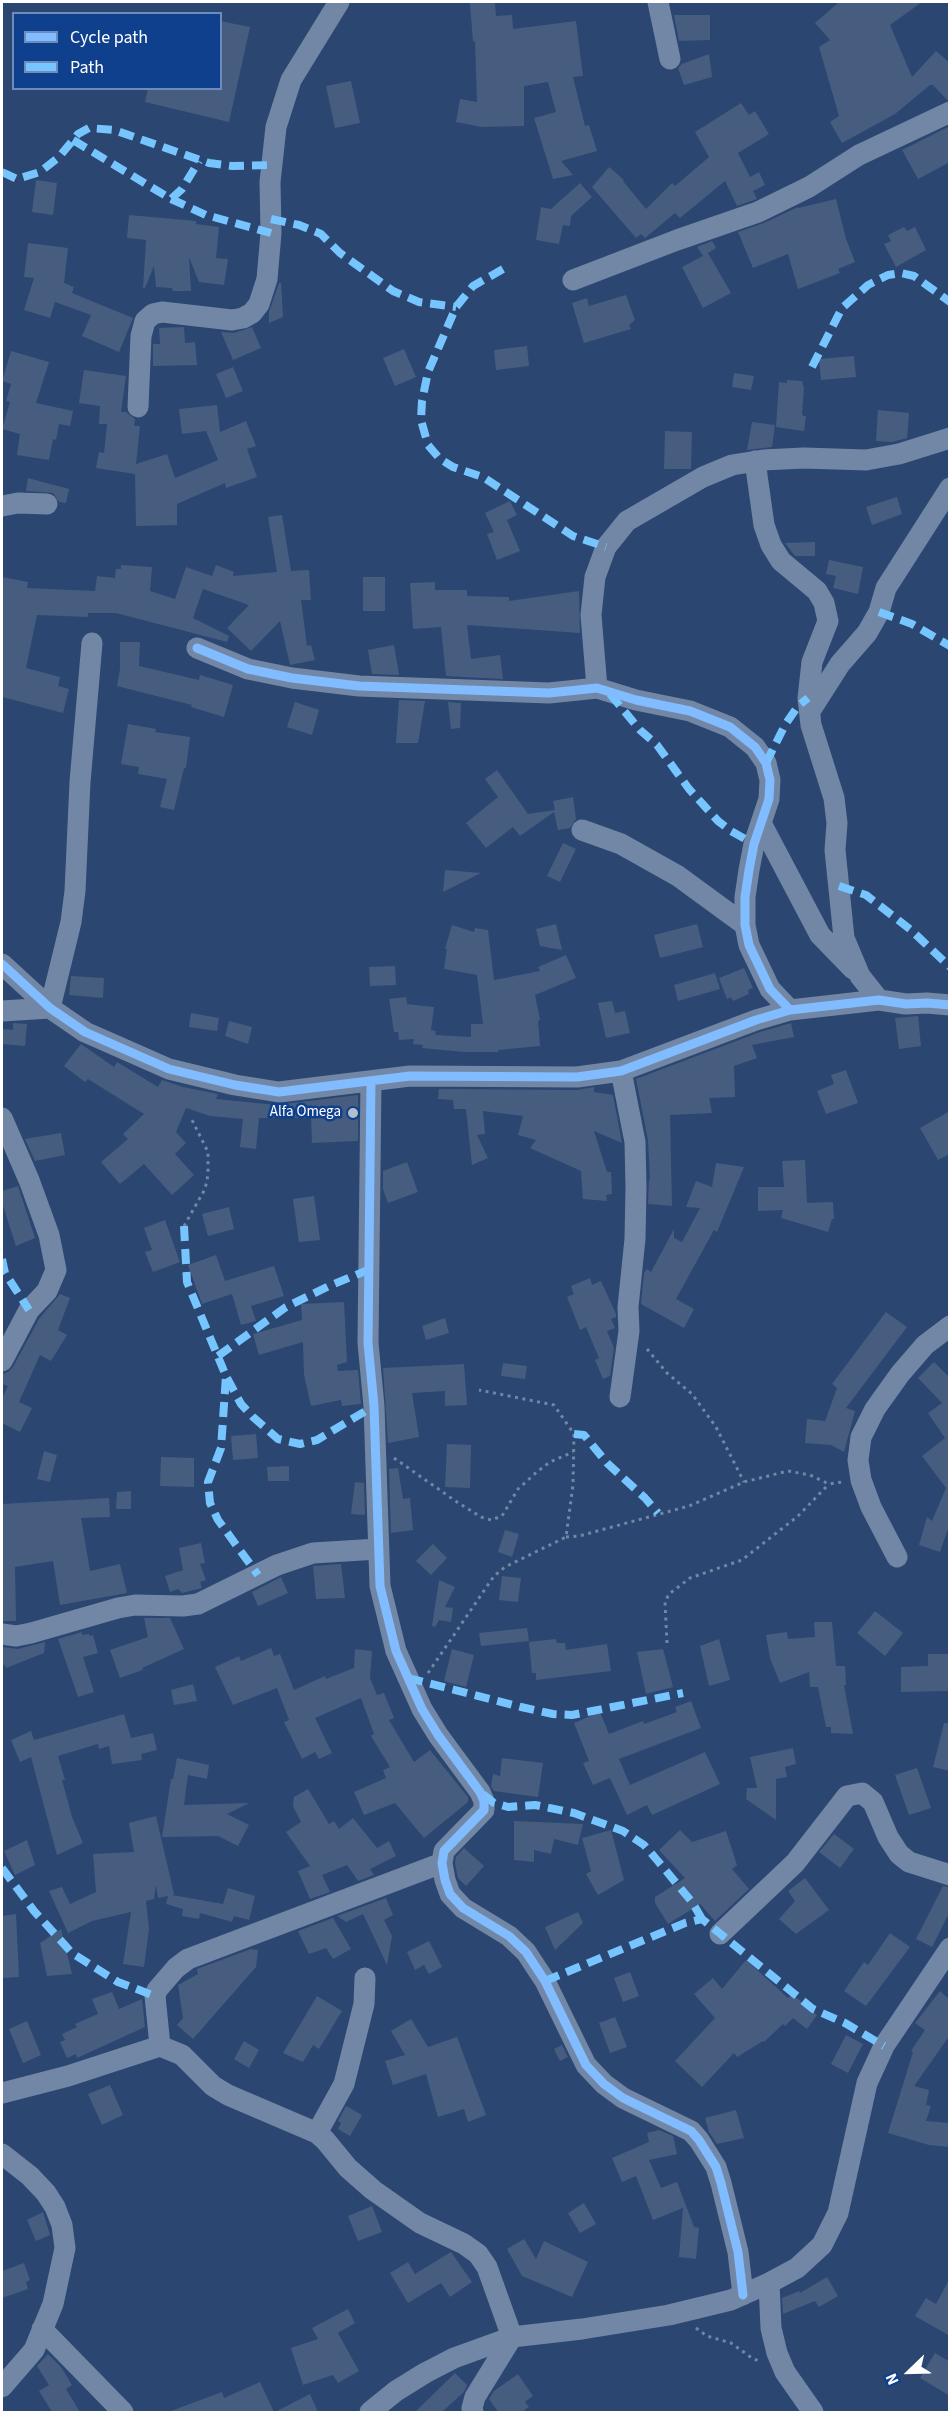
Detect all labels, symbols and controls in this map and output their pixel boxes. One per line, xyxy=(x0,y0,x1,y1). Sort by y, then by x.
legend xyxy=(12,12,222,90)
text: Cycle path xyxy=(70,25,148,50)
text: Path xyxy=(70,55,104,80)
place label: Alfa Omega xyxy=(270,1104,341,1122)
marker: Alfa Omega xyxy=(346,1106,360,1120)
north arrow xyxy=(879,2342,939,2402)
text: N xyxy=(880,2370,905,2388)

